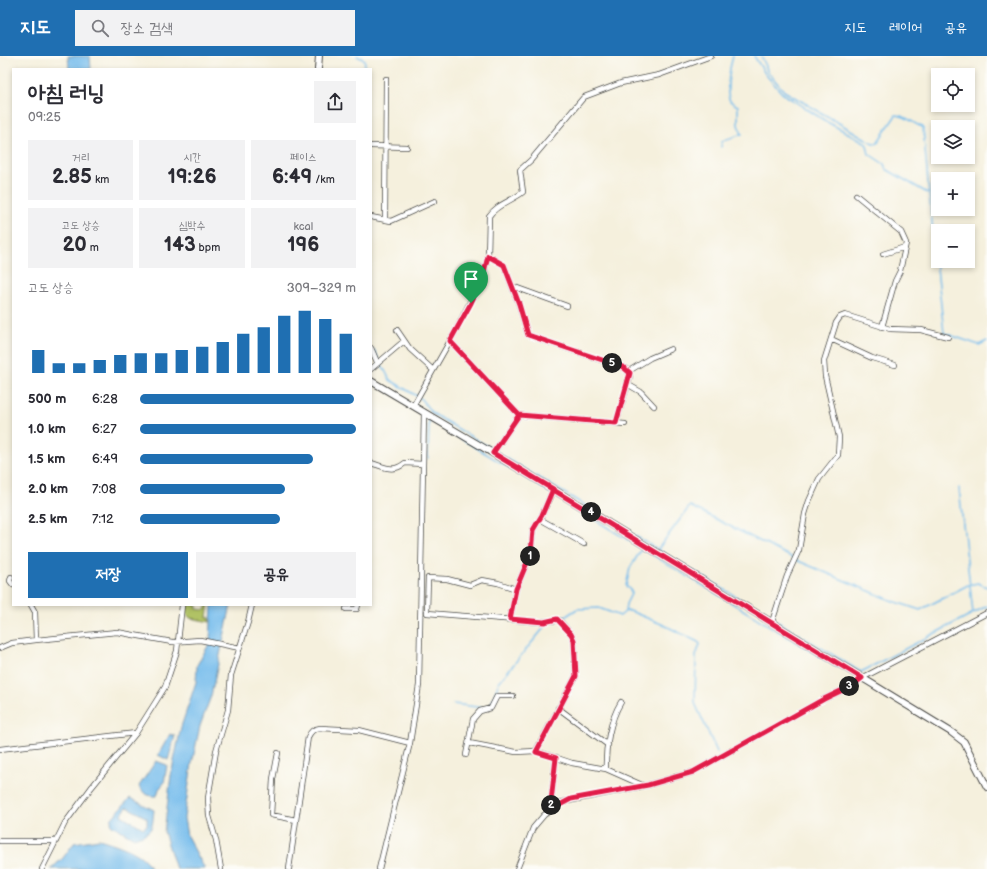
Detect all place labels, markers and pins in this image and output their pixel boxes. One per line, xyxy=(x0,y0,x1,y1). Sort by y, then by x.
pin xyxy=(454,262,488,303)
pin: 5 xyxy=(602,353,622,373)
pin: 4 xyxy=(581,502,601,522)
pin: 1 xyxy=(520,546,540,566)
pin: 3 xyxy=(839,676,859,696)
pin: 2 xyxy=(541,795,561,815)

